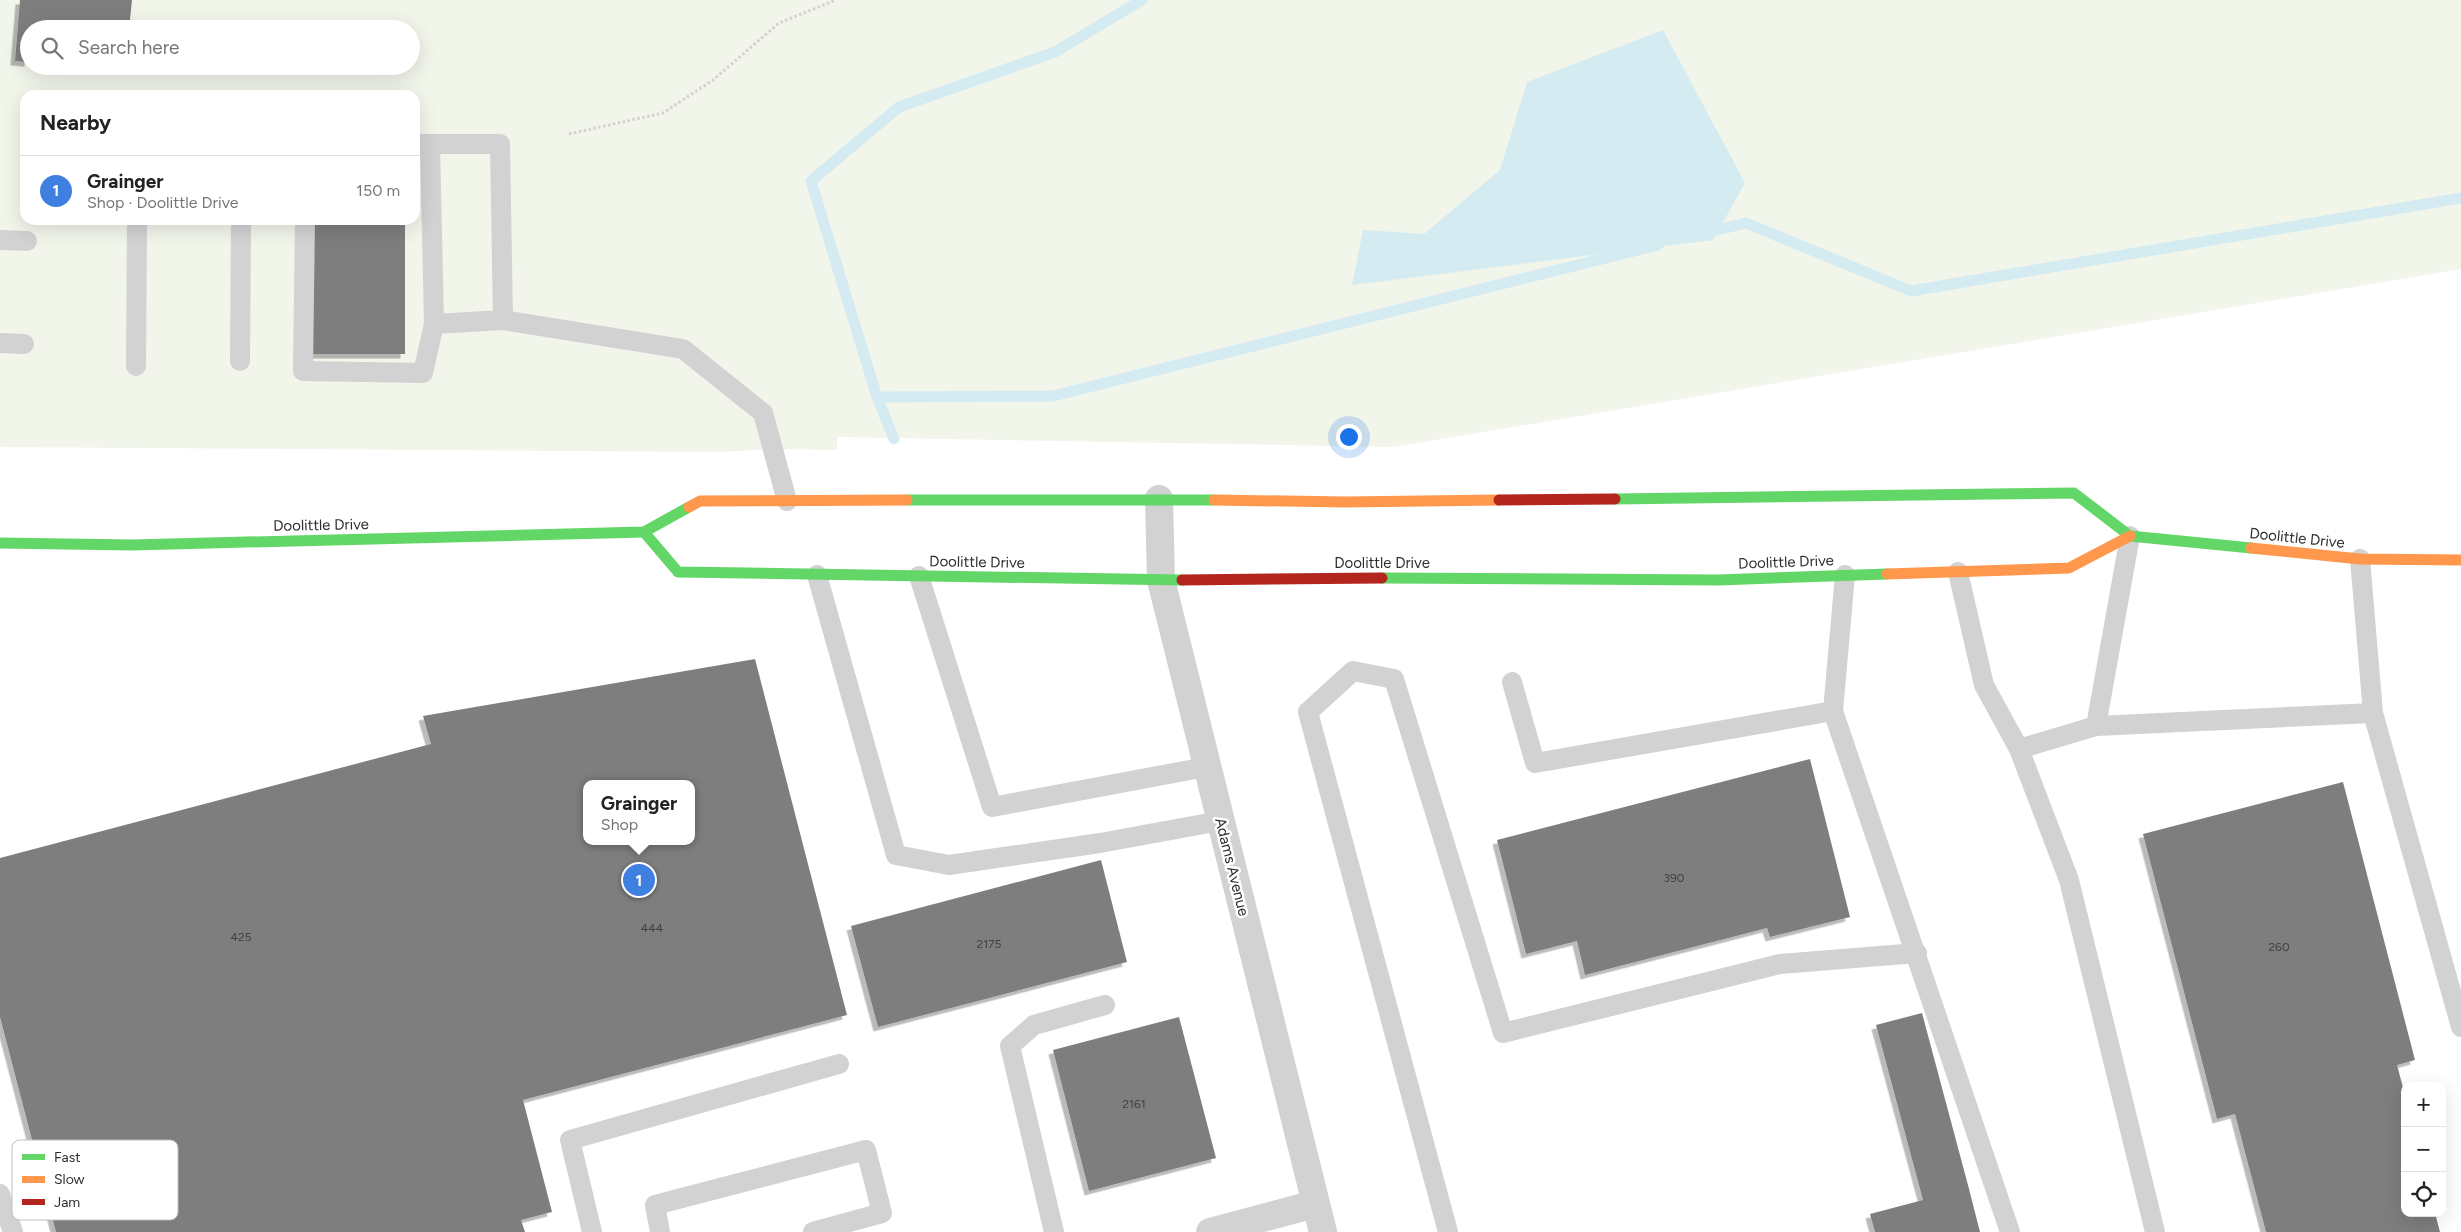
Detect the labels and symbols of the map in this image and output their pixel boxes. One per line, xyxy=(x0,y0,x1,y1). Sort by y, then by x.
your location xyxy=(1336,424,1362,450)
street label: Doolittle Drive xyxy=(273,515,369,535)
street label: Doolittle Drive xyxy=(2248,524,2346,552)
street label: Doolittle Drive xyxy=(1738,551,1834,573)
street label: Doolittle Drive xyxy=(929,552,1025,572)
street label: Doolittle Drive xyxy=(1334,554,1430,572)
street label: Adams Avenue xyxy=(1211,816,1253,918)
pin: 1 xyxy=(623,861,655,899)
house number: 390 xyxy=(1663,871,1685,885)
house number: 444 xyxy=(641,921,664,935)
house number: 425 xyxy=(230,930,252,944)
house number: 2175 xyxy=(976,937,1002,951)
house number: 260 xyxy=(2268,940,2290,954)
house number: 2161 xyxy=(1122,1097,1146,1111)
legend xyxy=(12,1140,178,1220)
text: Fast xyxy=(54,1149,80,1166)
text: Slow xyxy=(54,1171,85,1188)
text: Jam xyxy=(54,1194,80,1211)

